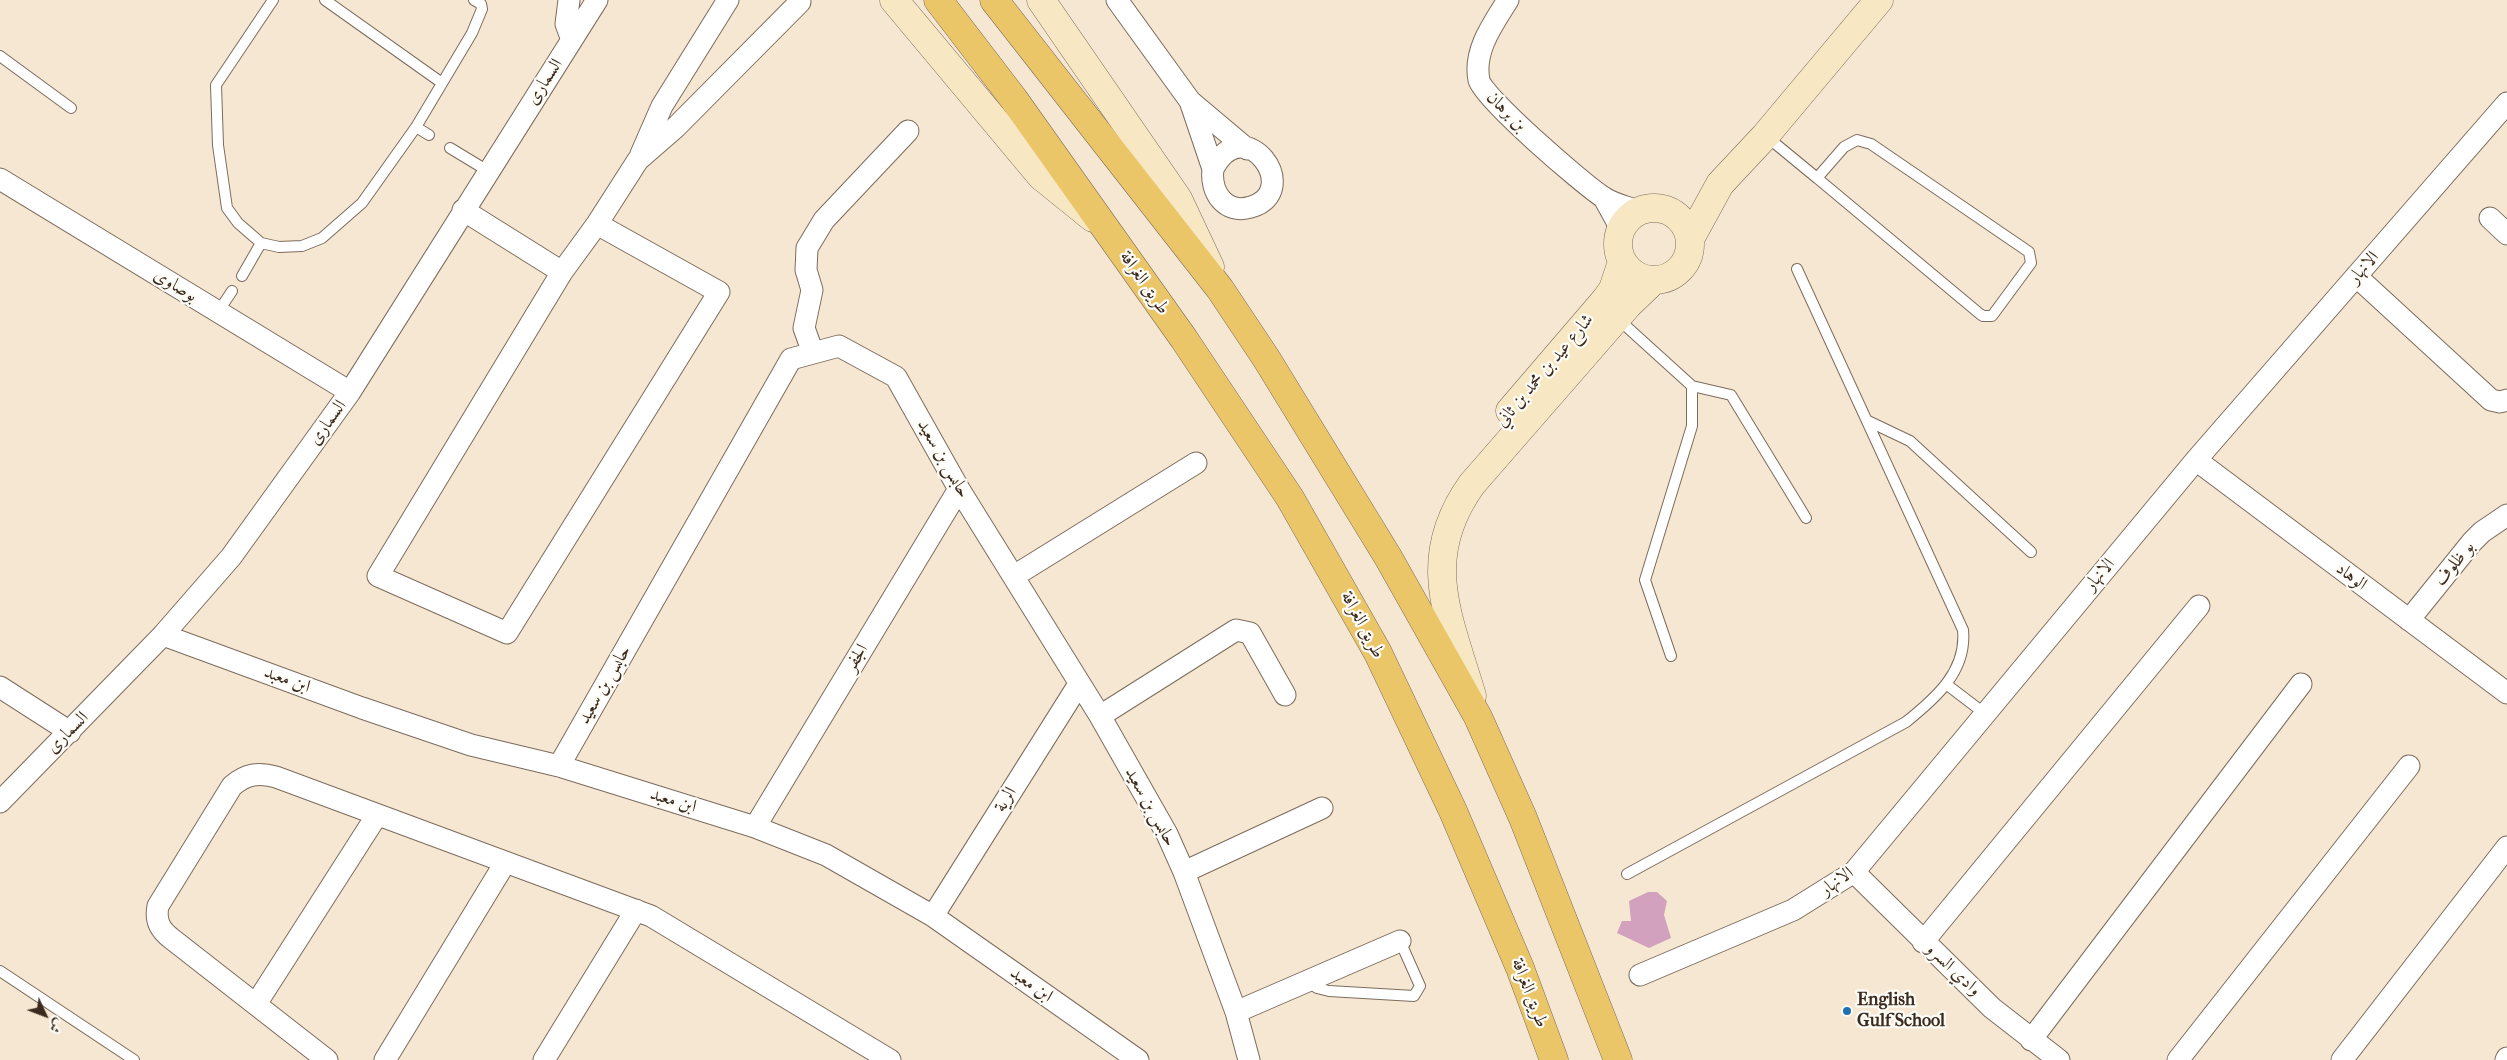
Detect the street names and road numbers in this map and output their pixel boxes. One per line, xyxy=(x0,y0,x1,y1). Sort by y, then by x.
street label: السمارى xyxy=(522,55,568,109)
street label: بن برهان xyxy=(1481,87,1531,137)
street label: طريق الغرافة xyxy=(1114,247,1174,319)
street label: الانهار xyxy=(2344,247,2384,289)
street label: بوصاوى xyxy=(149,265,201,307)
street label: شارع عيد بن محمد بن ثاني xyxy=(1491,310,1599,432)
street label: السمارى xyxy=(304,396,352,450)
street label: حابس بن سعيد xyxy=(912,416,974,502)
street label: بو ظلوف xyxy=(2430,537,2480,591)
street label: الانهار xyxy=(2080,554,2120,596)
street label: الوهاد xyxy=(2331,558,2371,596)
street label: طريق الغرافة xyxy=(1335,588,1389,662)
street label: الجفر xyxy=(840,640,874,676)
street label: حابس بن سعيد xyxy=(574,642,636,728)
street label: ابن معبد xyxy=(261,662,313,698)
street label: السمارى xyxy=(42,707,94,759)
street label: حابس بن سعيد xyxy=(1119,764,1181,850)
street label: الرية xyxy=(990,783,1022,817)
street label: ابن معبد xyxy=(647,784,699,818)
street label: الانهار xyxy=(1816,863,1858,901)
street label: وادي السرو xyxy=(1921,939,1985,1001)
street label: طريق الغرافة xyxy=(1506,955,1552,1031)
street label: ابن معبد xyxy=(1005,962,1057,1008)

